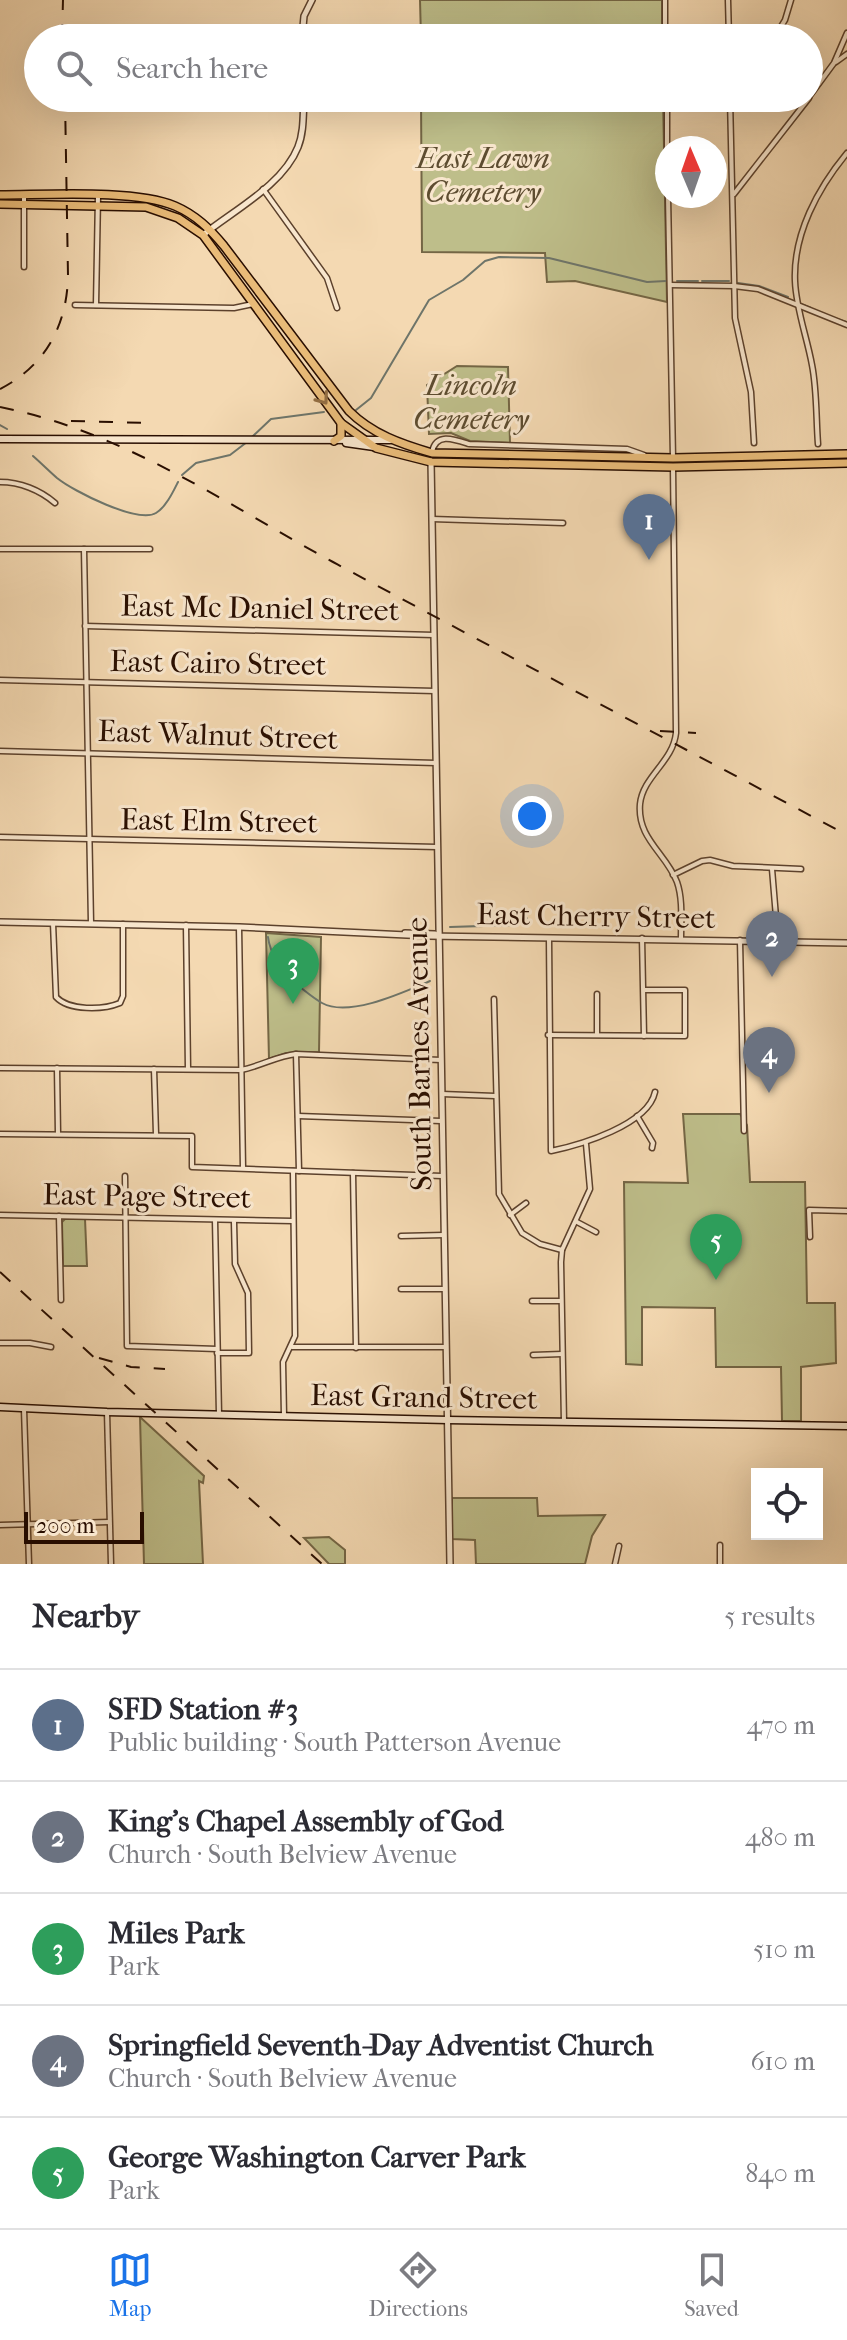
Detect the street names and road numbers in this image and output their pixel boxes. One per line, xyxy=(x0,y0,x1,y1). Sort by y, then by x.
street label: East Mc Daniel Street xyxy=(120,589,400,628)
street label: East Cairo Street xyxy=(109,644,327,683)
street label: East Walnut Street xyxy=(97,714,339,757)
street label: East Elm Street xyxy=(120,802,318,841)
street label: East Cherry Street xyxy=(476,897,716,936)
street label: South Barnes Avenue xyxy=(400,917,439,1191)
street label: East Page Street xyxy=(42,1177,252,1216)
street label: East Grand Street xyxy=(310,1378,538,1417)

